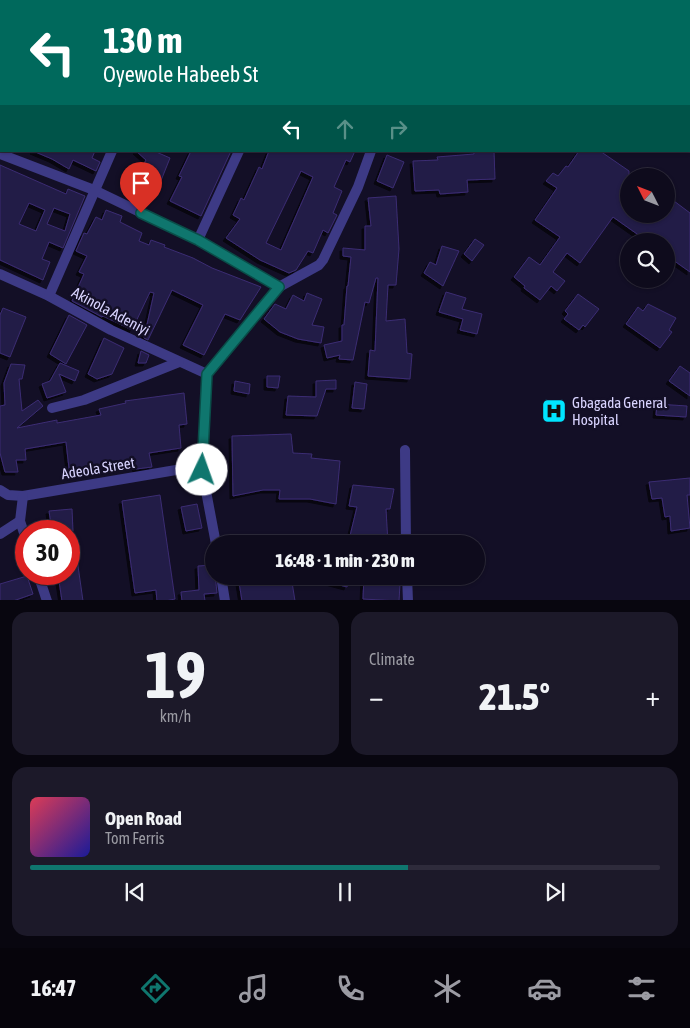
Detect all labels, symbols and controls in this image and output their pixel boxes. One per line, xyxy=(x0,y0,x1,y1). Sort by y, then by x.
icon: left xyxy=(20,20,85,85)
text: 130 m xyxy=(103,20,182,60)
text: Oyewole Habeeb St xyxy=(103,61,259,87)
icon: left xyxy=(278,115,306,143)
icon: ahead xyxy=(331,115,359,143)
icon: right xyxy=(384,115,412,143)
pin xyxy=(120,162,162,213)
north arrow xyxy=(620,168,675,222)
map controls xyxy=(620,168,675,288)
icon: arrive xyxy=(127,169,155,197)
button: search xyxy=(620,233,675,288)
street label: Akinola Adeniyi xyxy=(69,283,153,339)
place label: Gbagada General Hospital xyxy=(572,394,667,428)
hospital icon: Gbagada General Hospital xyxy=(541,398,567,424)
position arrow xyxy=(175,443,227,495)
street label: Adeola Street xyxy=(60,454,136,482)
speed limit sign: 30 xyxy=(15,520,80,585)
text: 16:48 · 1 min · 230 m xyxy=(275,549,415,571)
text: 19 xyxy=(145,637,206,712)
text: Climate xyxy=(369,650,415,668)
text: 21.5° xyxy=(479,675,550,718)
text: − xyxy=(369,680,384,712)
text: + xyxy=(645,680,660,712)
text: km/h xyxy=(160,707,191,725)
text: Open Road xyxy=(105,807,182,829)
text: Tom Ferris xyxy=(105,829,164,847)
icon: previous xyxy=(121,878,149,906)
icon: pause xyxy=(331,878,359,906)
icon: next xyxy=(541,878,569,906)
icon: directions xyxy=(138,971,173,1006)
icon: music xyxy=(236,971,271,1006)
icon: phone xyxy=(333,971,368,1006)
icon: climate xyxy=(430,971,465,1006)
icon: car xyxy=(527,971,562,1006)
icon: filters xyxy=(624,971,659,1006)
text: 16:47 xyxy=(31,975,76,1001)

